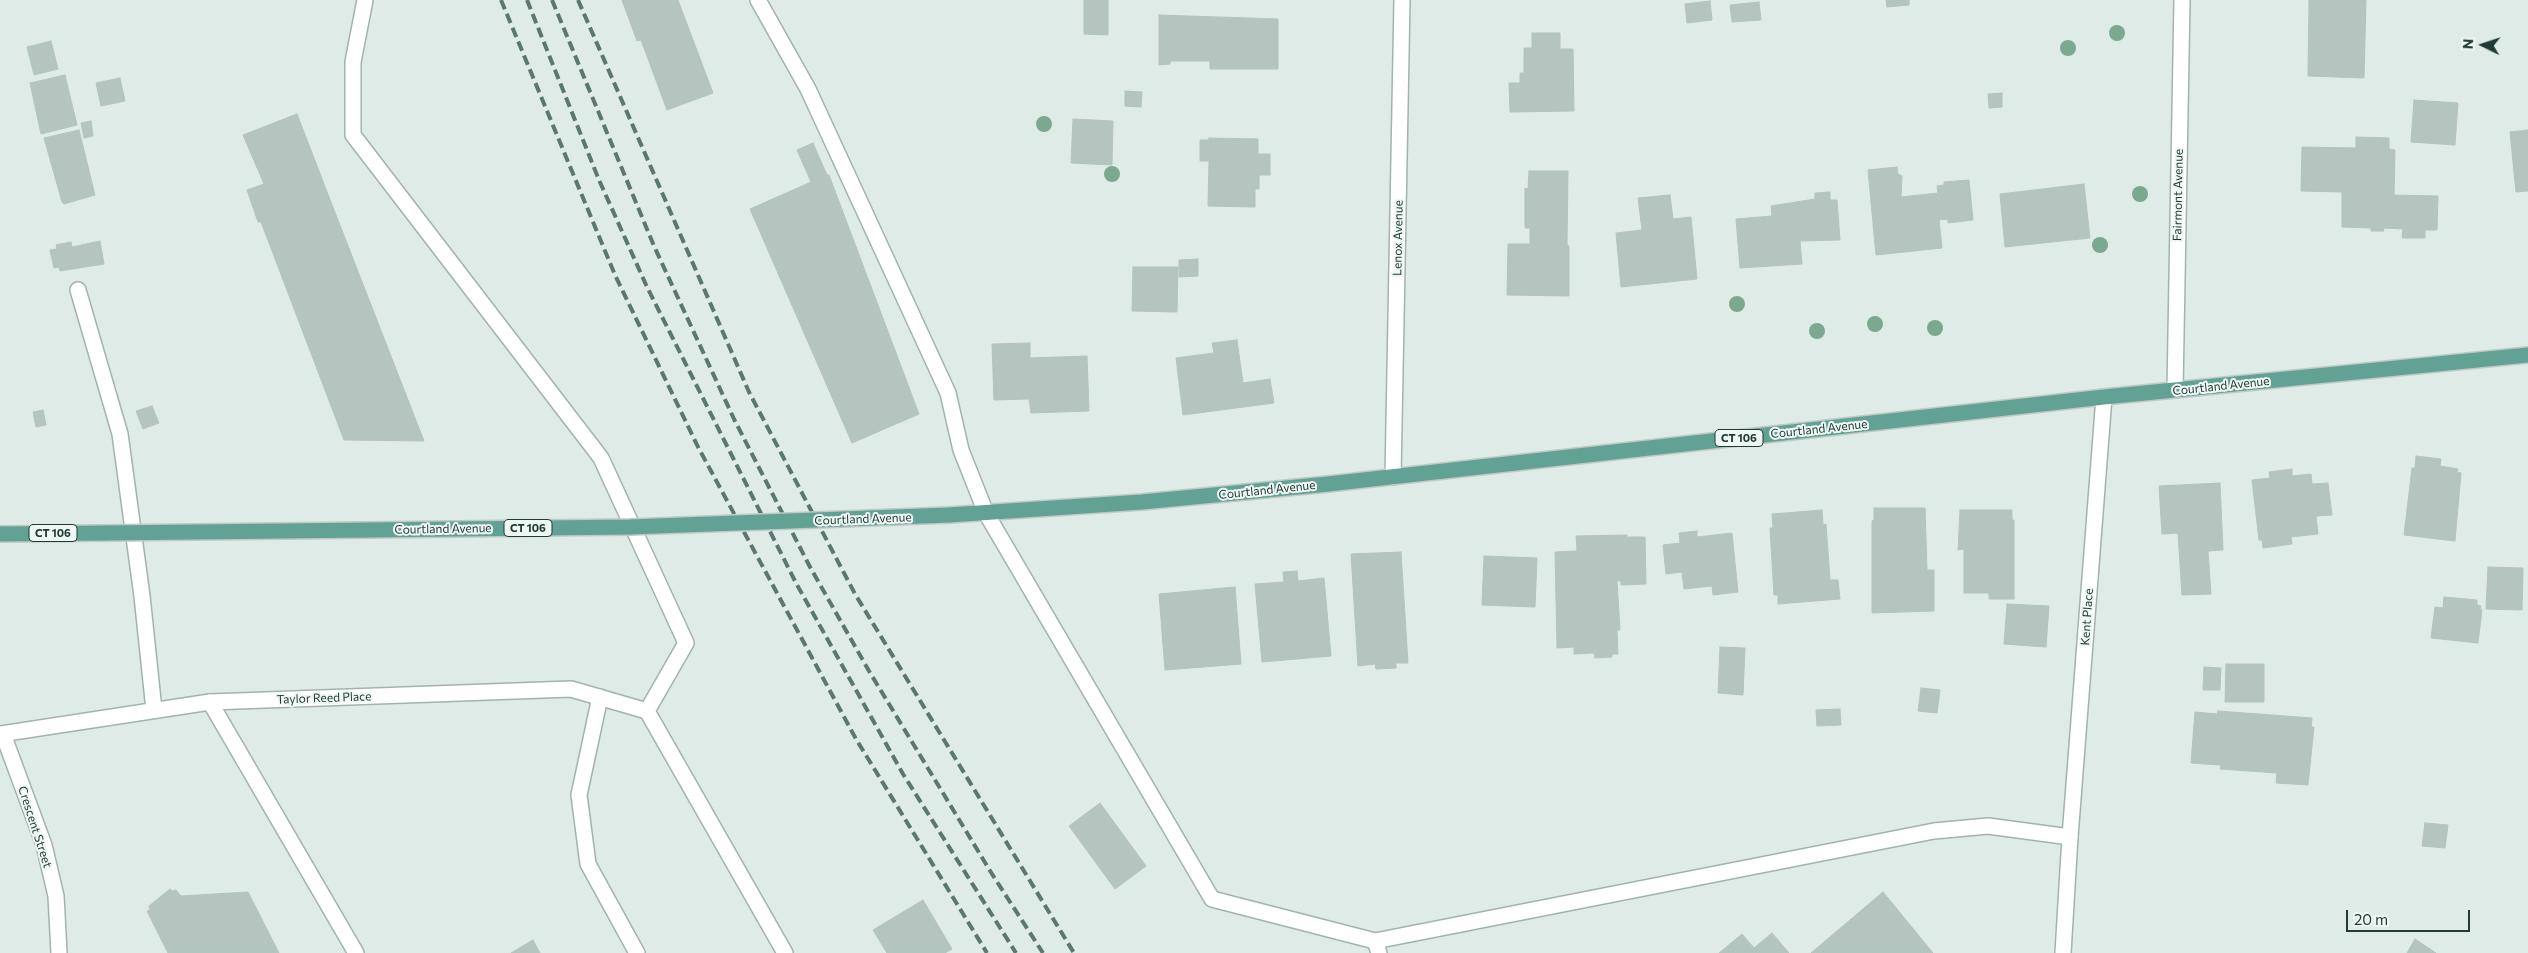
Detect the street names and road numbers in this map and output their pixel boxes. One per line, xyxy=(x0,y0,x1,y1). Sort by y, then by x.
street label: Fairmont Avenue xyxy=(2170,149,2186,241)
street label: Lenox Avenue xyxy=(1390,200,1406,276)
street label: Courtland Avenue xyxy=(2172,374,2270,398)
street label: Courtland Avenue xyxy=(1770,417,1868,441)
road number: CT 106 xyxy=(1715,429,1763,446)
street label: Courtland Avenue xyxy=(1218,478,1316,502)
street label: Courtland Avenue xyxy=(814,510,912,528)
road number: CT 106 xyxy=(504,520,552,536)
street label: Courtland Avenue xyxy=(394,521,492,537)
road number: CT 106 xyxy=(29,524,77,542)
street label: Kent Place xyxy=(2078,588,2096,646)
street label: Taylor Reed Place xyxy=(276,689,372,707)
street label: Crescent Street xyxy=(15,784,55,870)

